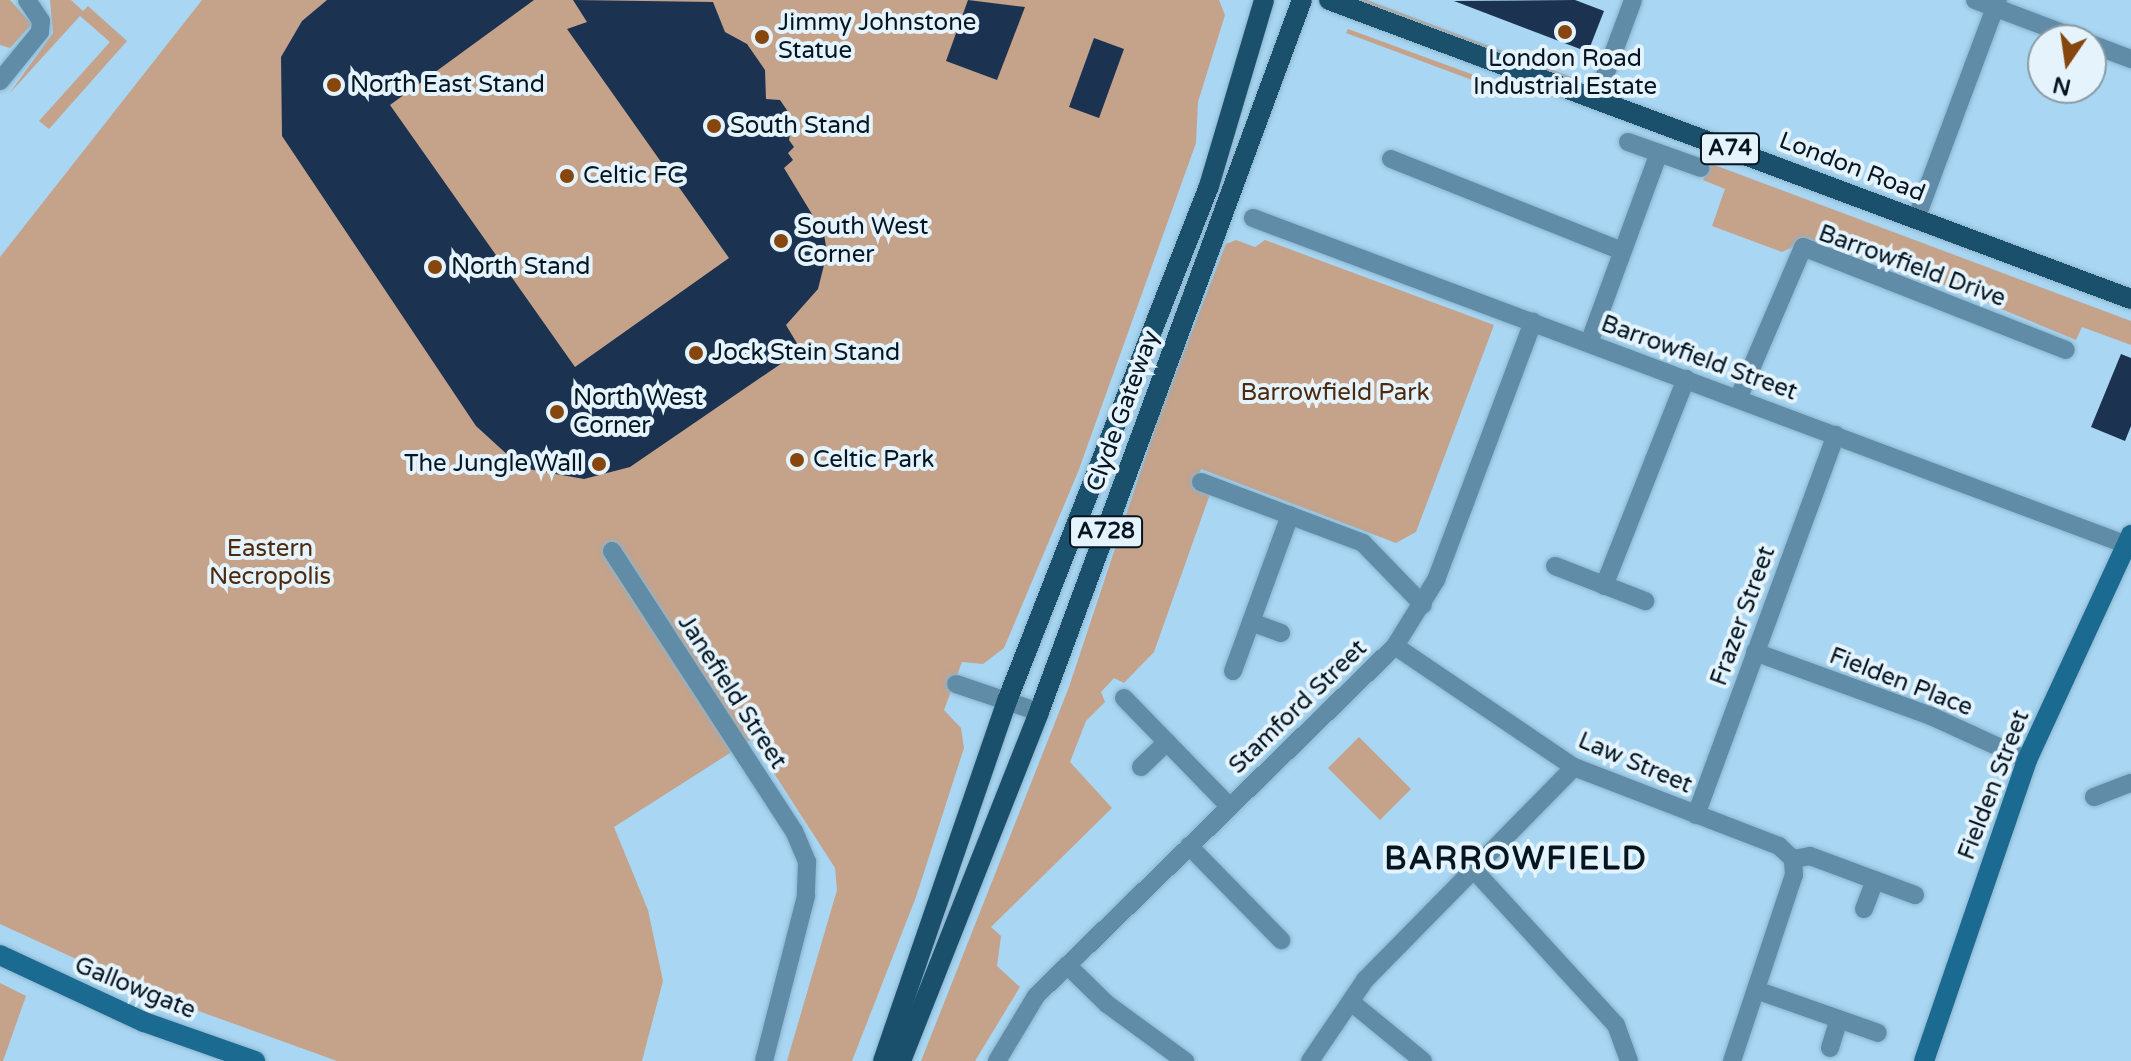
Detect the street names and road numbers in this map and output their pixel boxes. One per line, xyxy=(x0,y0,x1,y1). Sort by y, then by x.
street label: London Road xyxy=(1775,126,1929,208)
road number: A74 xyxy=(1698,131,1762,167)
street label: Barrowfield Drive xyxy=(1815,219,2009,313)
street label: Barrowfield Street xyxy=(1597,309,1801,407)
street label: Clyde Gateway xyxy=(1081,327,1165,495)
road number: A728 xyxy=(1068,514,1144,550)
street label: Frazer Street xyxy=(1704,542,1782,690)
street label: Janefield Street xyxy=(672,610,792,774)
street label: Stamford Street xyxy=(1223,634,1373,780)
street label: Fielden Place xyxy=(1825,641,1977,723)
street label: Fielden Street xyxy=(1952,706,2036,864)
street label: Law Street xyxy=(1574,726,1696,800)
street label: Gallowgate xyxy=(70,951,200,1025)

